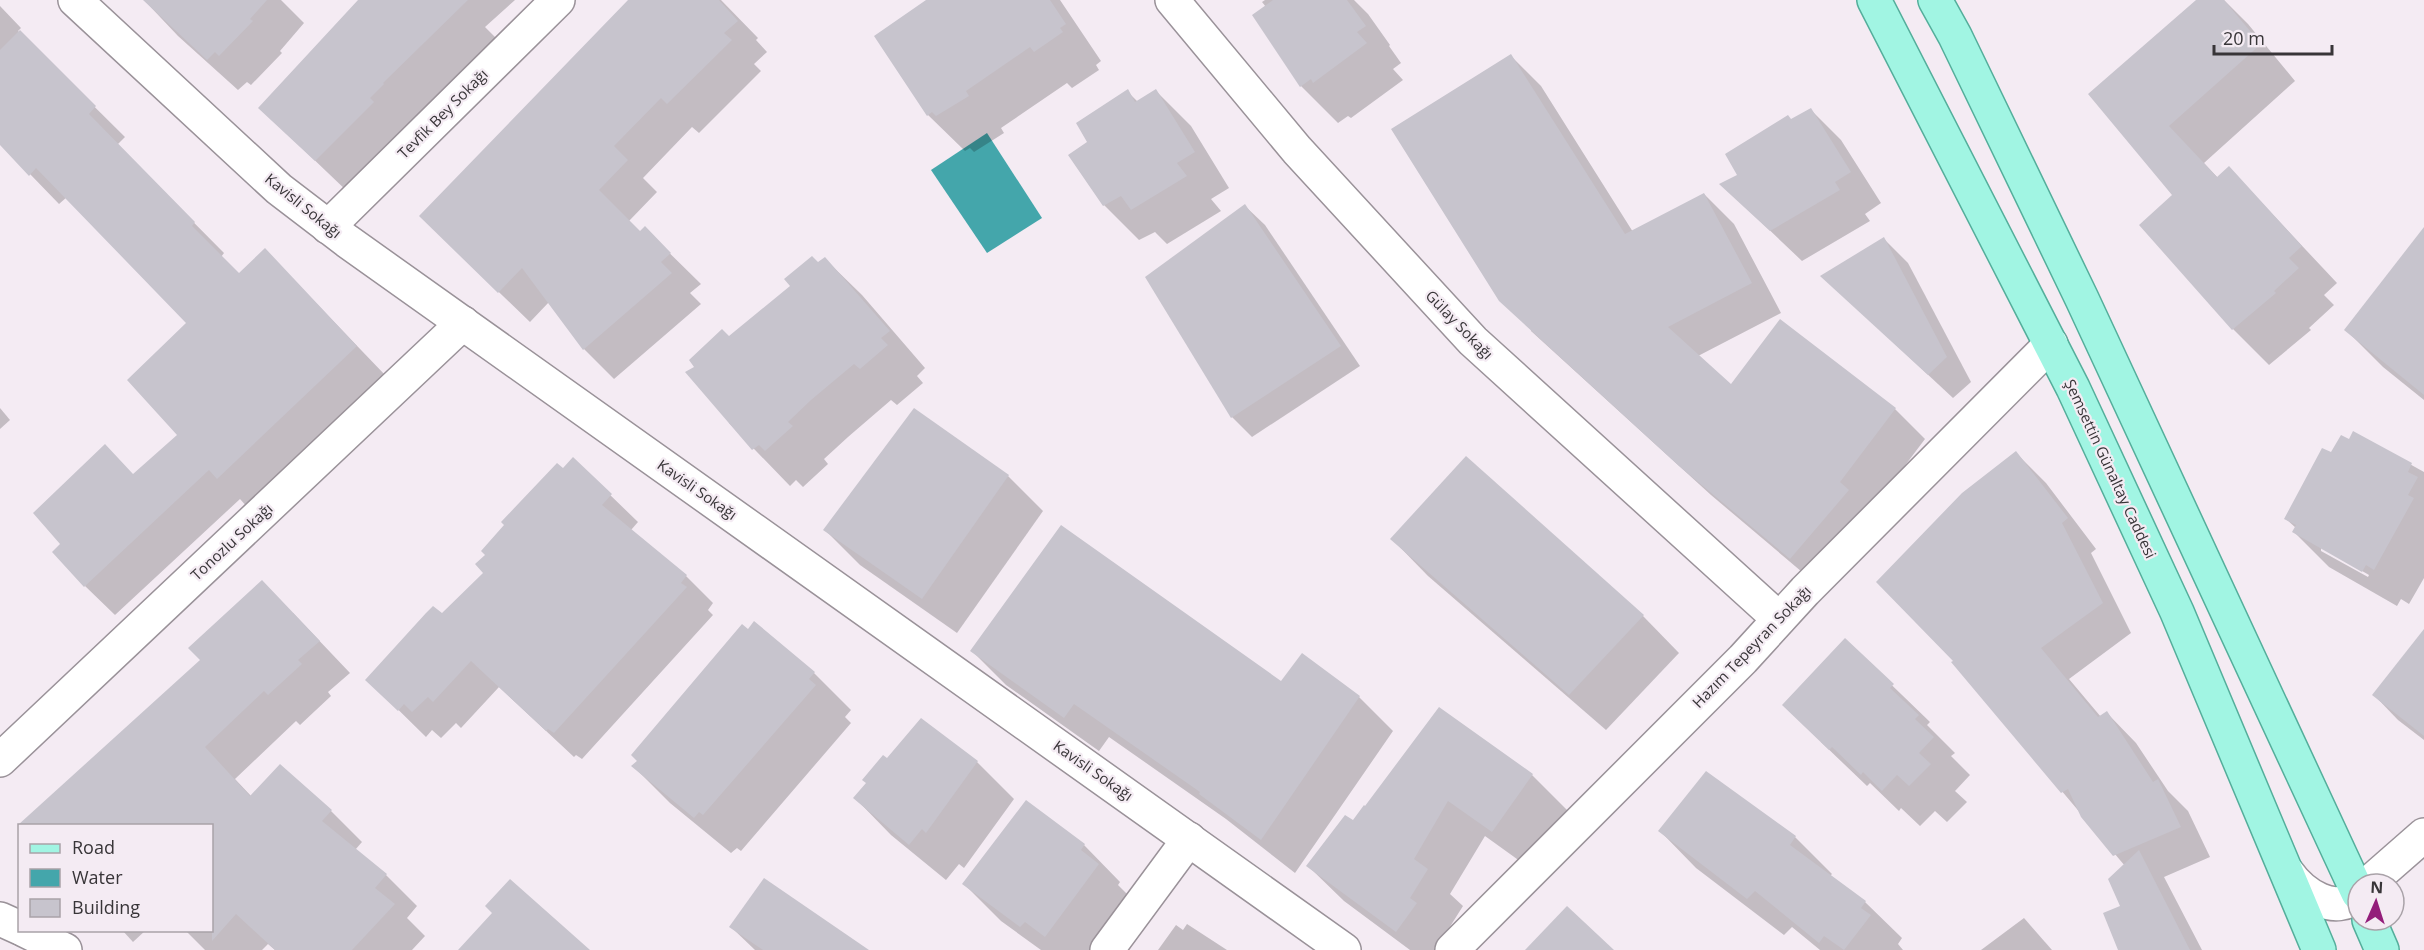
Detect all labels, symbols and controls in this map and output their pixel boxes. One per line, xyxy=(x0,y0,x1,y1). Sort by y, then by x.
scale bar xyxy=(2214,18,2332,56)
text: 20 m xyxy=(2223,26,2265,50)
street label: Tevfik Bey Sokağı xyxy=(393,64,492,163)
street label: Kavisli Sokağı xyxy=(261,168,346,242)
street label: Gülay Sokağı xyxy=(1422,285,1498,363)
street label: Şemsettin Günaltay Caddesi xyxy=(2060,376,2161,561)
street label: Kavisli Sokağı xyxy=(654,454,741,524)
street label: Tonozlu Sokağı xyxy=(186,498,276,584)
street label: Hazım Tepeyran Sokağı xyxy=(1688,581,1815,712)
street label: Kavisli Sokağı xyxy=(1050,735,1137,805)
legend xyxy=(18,824,213,932)
text: Road xyxy=(72,835,115,859)
text: Water xyxy=(72,865,123,889)
north arrow xyxy=(2346,872,2406,932)
text: N xyxy=(2370,876,2384,898)
text: Building xyxy=(72,895,140,919)

